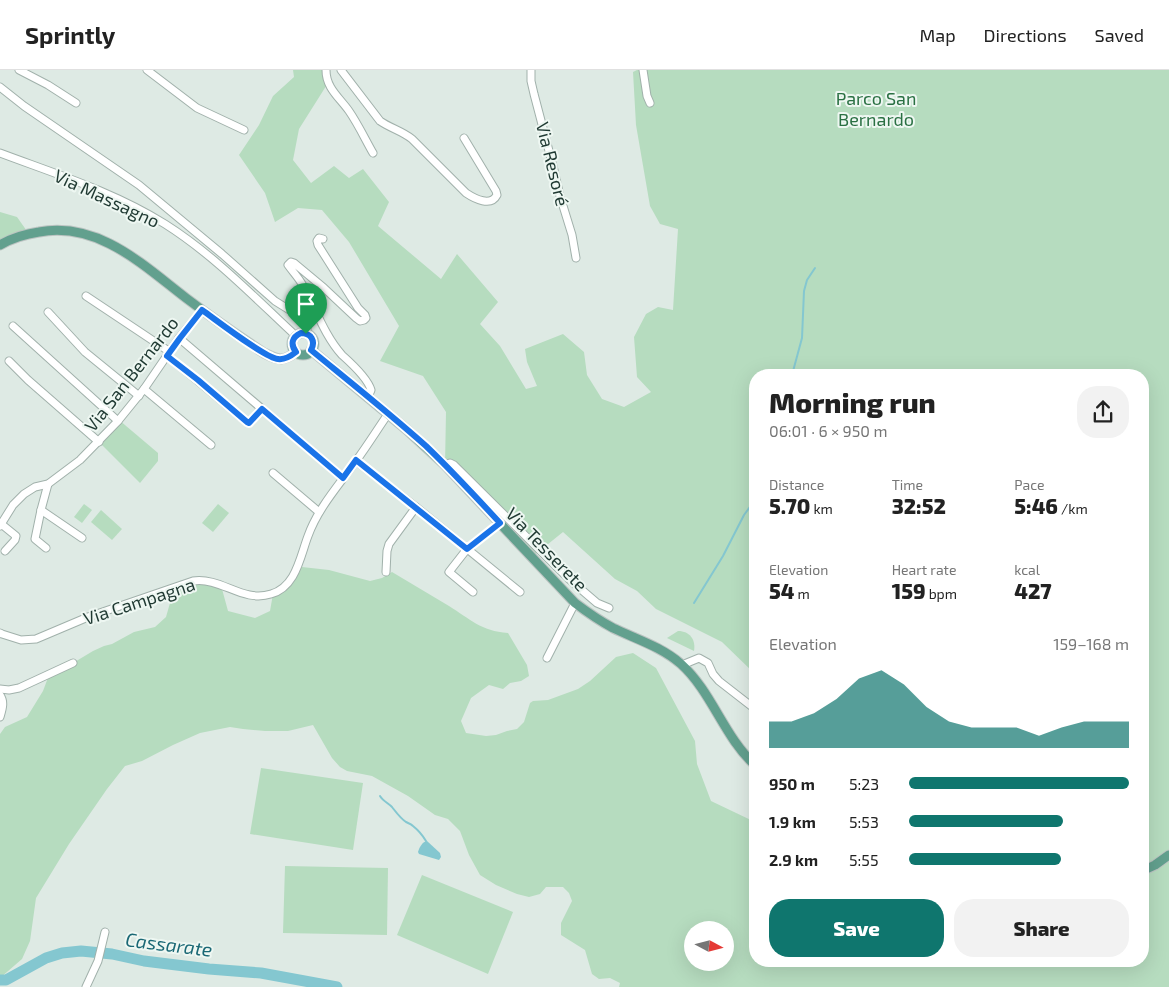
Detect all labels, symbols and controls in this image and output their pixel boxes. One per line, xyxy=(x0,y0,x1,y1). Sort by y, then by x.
text: Sprintly xyxy=(25,20,115,49)
text: Map xyxy=(919,24,956,46)
text: Directions xyxy=(984,24,1067,46)
text: Saved xyxy=(1095,24,1144,46)
park label: Parco San Bernardo xyxy=(836,87,916,130)
street label: Via Resoré xyxy=(532,120,574,208)
street label: Via Massagno xyxy=(51,164,163,232)
pin xyxy=(285,283,327,334)
icon: arrive xyxy=(292,290,320,318)
street label: Via San Bernardo xyxy=(79,312,183,436)
text: Morning run xyxy=(769,385,936,419)
button: share xyxy=(1077,386,1129,438)
text: 06:01 · 6 × 950 m xyxy=(769,421,888,440)
text: Distance xyxy=(769,476,824,493)
text: Time xyxy=(892,476,923,493)
text: Pace xyxy=(1014,476,1044,493)
text: 5.70 xyxy=(769,493,810,518)
text: 32:52 xyxy=(892,493,946,518)
text: 5:46 xyxy=(1014,493,1058,518)
text: km xyxy=(810,500,833,517)
text: /km xyxy=(1058,500,1088,517)
street label: Via Tesserete xyxy=(502,502,592,596)
text: Elevation xyxy=(769,561,828,578)
text: Heart rate xyxy=(892,561,956,578)
text: kcal xyxy=(1014,561,1040,578)
street label: Via Campagna xyxy=(80,573,198,629)
text: 54 xyxy=(769,578,794,603)
text: 159 xyxy=(892,578,926,603)
text: 427 xyxy=(1014,578,1052,603)
text: m xyxy=(794,585,810,602)
text: bpm xyxy=(926,585,957,602)
text: Elevation xyxy=(769,634,837,653)
text: 159–168 m xyxy=(1053,634,1129,653)
text: 950 m xyxy=(769,774,815,793)
text: 5:23 xyxy=(849,774,879,793)
text: 1.9 km xyxy=(769,812,816,831)
text: 5:53 xyxy=(849,812,879,831)
text: 2.9 km xyxy=(769,850,818,869)
text: 5:55 xyxy=(849,850,879,869)
button: Save xyxy=(769,899,944,957)
button: Share xyxy=(954,899,1129,957)
north arrow xyxy=(684,921,734,971)
map controls xyxy=(684,921,734,971)
water label: Cassarate xyxy=(124,927,214,961)

